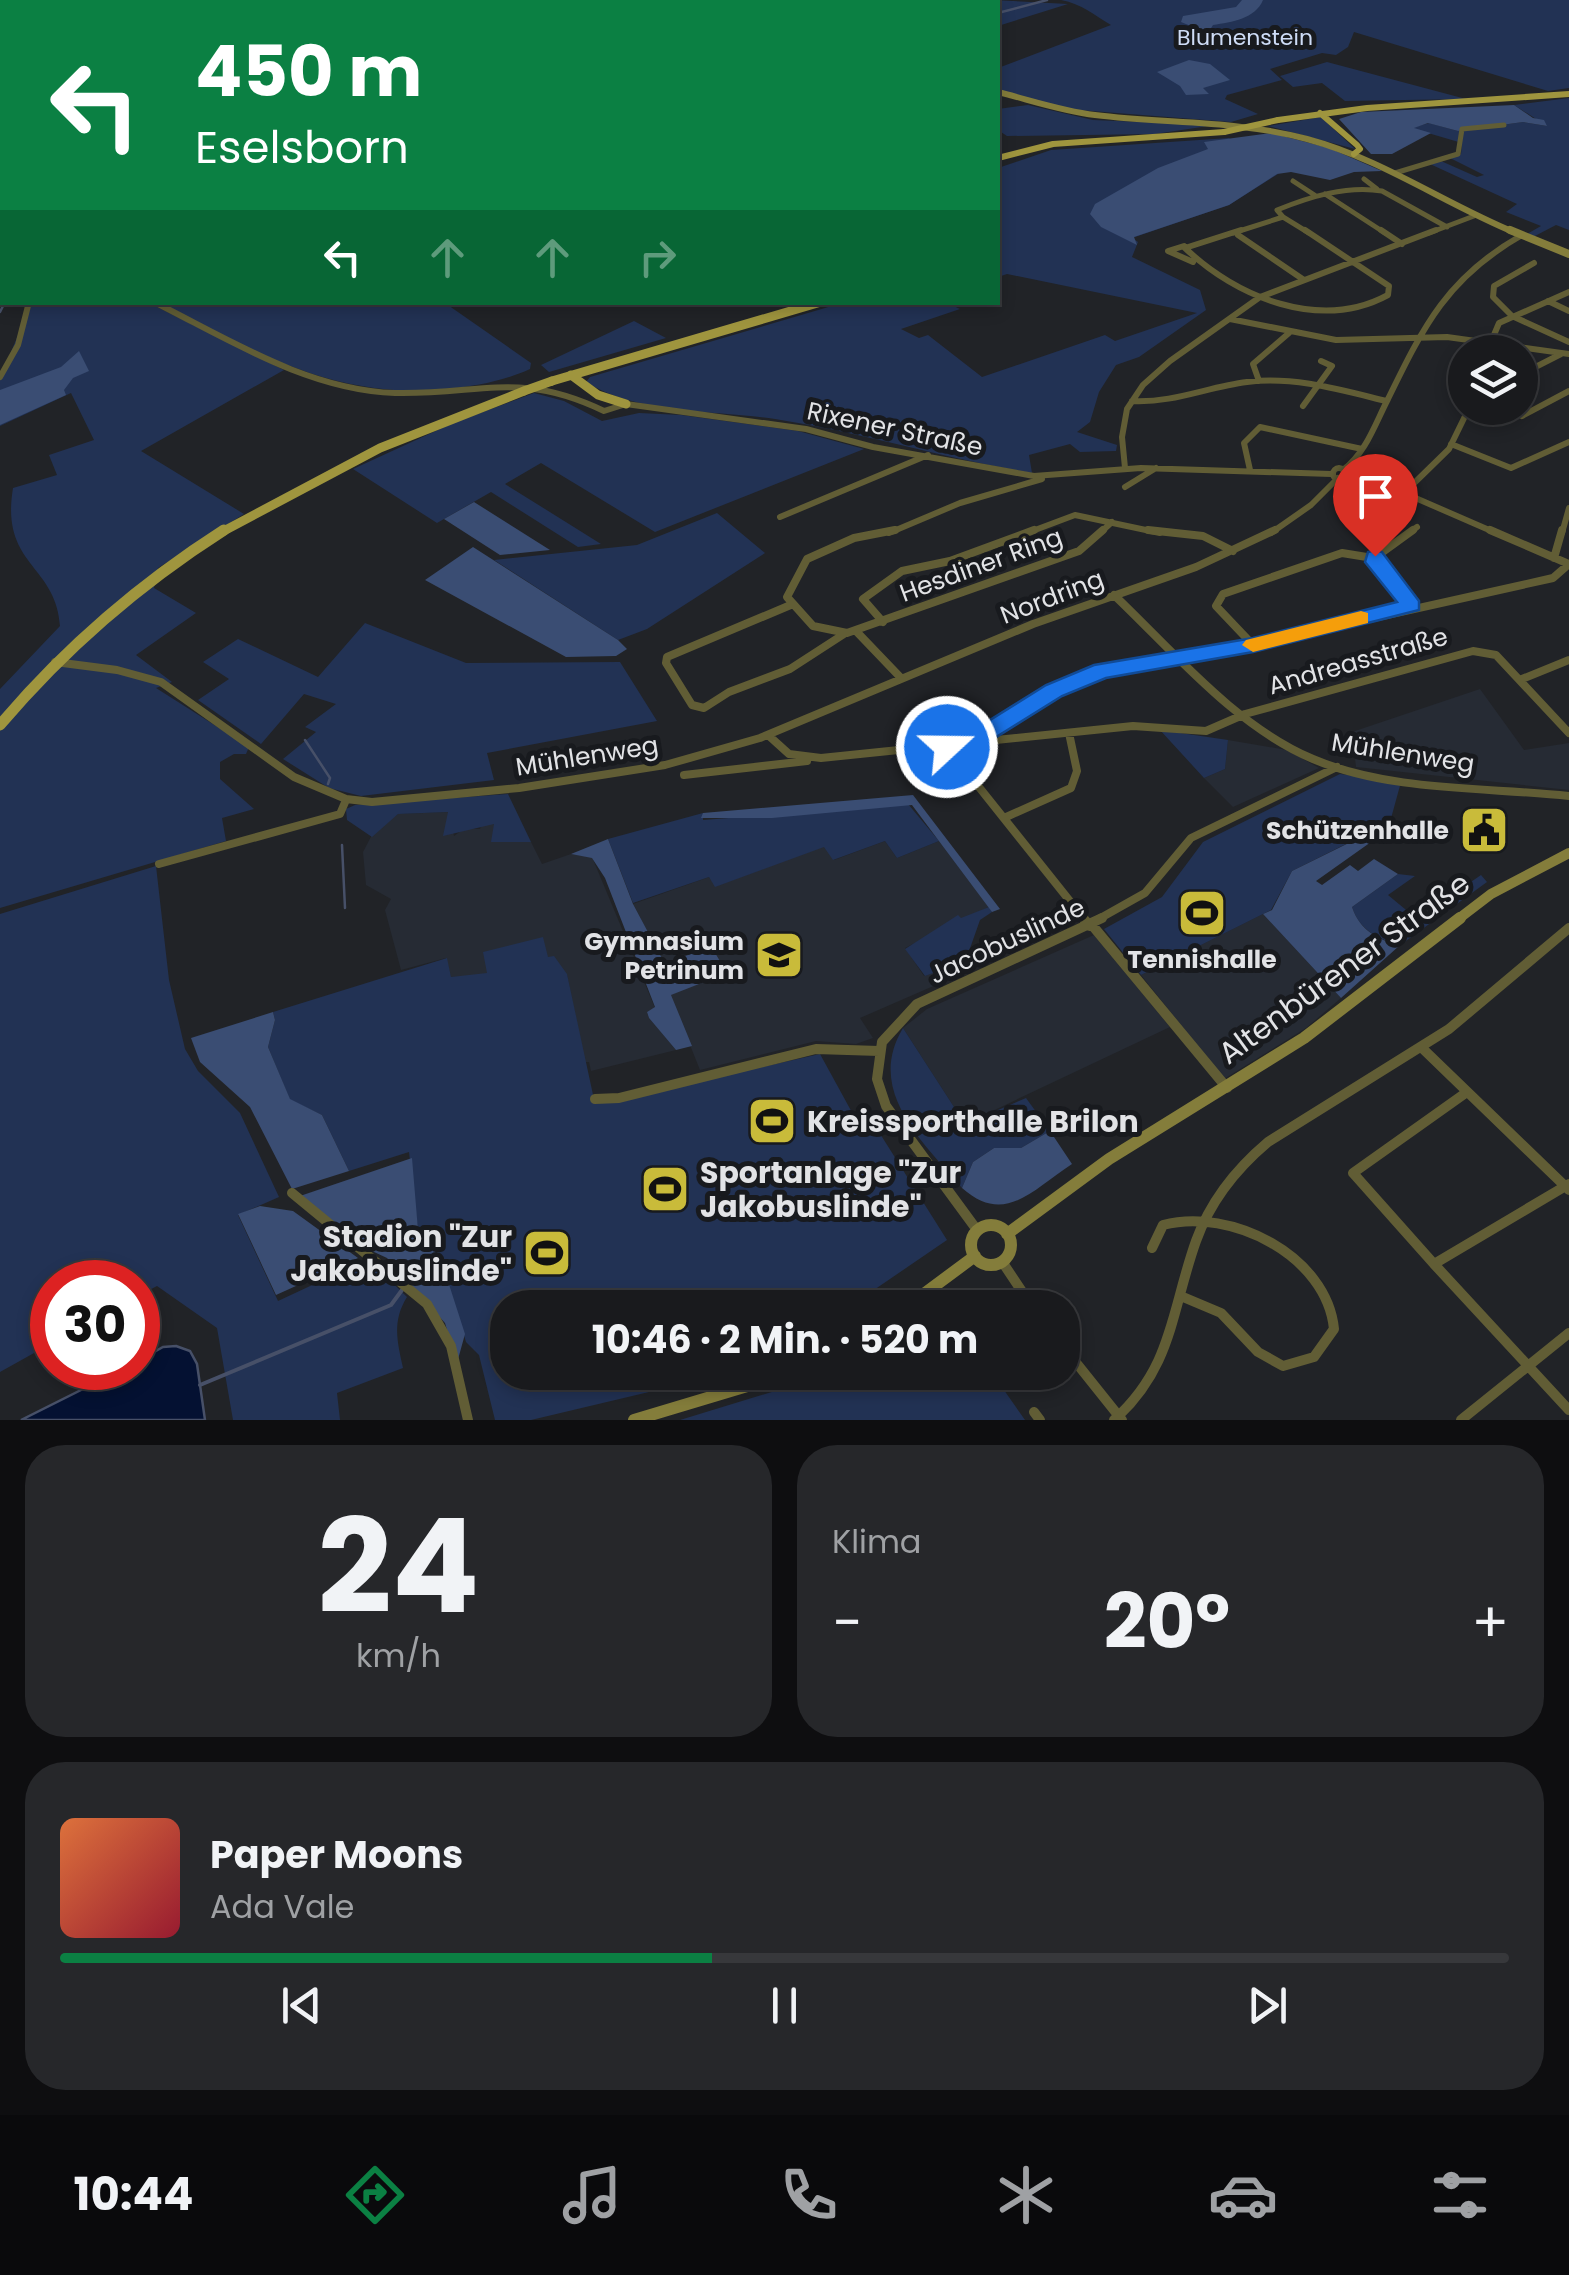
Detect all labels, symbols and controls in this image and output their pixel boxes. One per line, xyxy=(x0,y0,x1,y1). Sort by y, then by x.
text: 450 m xyxy=(195,22,423,121)
park label: Blumenstein xyxy=(1177,22,1313,53)
icon: left xyxy=(30,40,160,170)
text: Eselsborn xyxy=(195,116,409,179)
icon: left xyxy=(315,230,370,285)
icon: ahead xyxy=(420,230,475,285)
icon: ahead xyxy=(525,230,580,285)
icon: right xyxy=(630,230,685,285)
map controls xyxy=(1448,335,1538,425)
button: layers xyxy=(1448,335,1538,425)
street label: Rixener Straße xyxy=(804,393,986,465)
pin xyxy=(1333,454,1418,557)
icon: arrive xyxy=(1348,469,1403,524)
street label: Hesdiner Ring xyxy=(895,519,1067,611)
street label: Nordring xyxy=(995,561,1109,633)
street label: Andreasstraße xyxy=(1264,619,1452,703)
position arrow xyxy=(895,695,999,799)
street label: Mühlenweg xyxy=(1329,724,1477,782)
street label: Mühlenweg xyxy=(513,727,661,785)
public building icon: Schützenhalle xyxy=(1458,804,1510,856)
place label: Schützenhalle xyxy=(1266,813,1449,848)
street label: Altenbürener Straße xyxy=(1209,862,1479,1074)
sports icon: Tennishalle xyxy=(1176,887,1228,939)
street label: Jacobuslinde xyxy=(923,890,1091,992)
place label: Gymnasium Petrinum xyxy=(584,924,744,988)
school or university icon: Gymnasium Petrinum xyxy=(753,929,805,981)
place label: Tennishalle xyxy=(1127,942,1277,977)
sports icon: Kreissporthalle Brilon xyxy=(746,1095,798,1147)
place label: Kreissporthalle Brilon xyxy=(807,1100,1139,1143)
place label: Sportanlage "Zur Jakobuslinde" xyxy=(700,1151,961,1228)
sports icon: Sportanlage "Zur Jakobuslinde" xyxy=(639,1163,691,1215)
place label: Stadion "Zur Jakobuslinde" xyxy=(290,1215,512,1292)
sports icon: Stadion "Zur Jakobuslinde" xyxy=(521,1227,573,1279)
speed limit sign: 30 xyxy=(30,1260,160,1390)
text: 10:46 · 2 Min. · 520 m xyxy=(592,1313,978,1366)
text: 24 xyxy=(317,1475,480,1658)
text: Klima xyxy=(832,1519,922,1564)
text: 20° xyxy=(1104,1569,1230,1674)
text: − xyxy=(832,1584,862,1661)
text: + xyxy=(1471,1584,1509,1661)
text: km/h xyxy=(356,1633,441,1678)
text: Paper Moons xyxy=(210,1828,463,1881)
text: Ada Vale xyxy=(210,1884,354,1929)
icon: previous xyxy=(274,1978,329,2033)
icon: pause xyxy=(757,1978,812,2033)
icon: next xyxy=(1240,1978,1295,2033)
icon: directions xyxy=(340,2160,410,2230)
icon: music xyxy=(557,2160,627,2230)
icon: phone xyxy=(774,2160,844,2230)
icon: climate xyxy=(991,2160,1061,2230)
icon: car xyxy=(1208,2160,1278,2230)
icon: filters xyxy=(1425,2160,1495,2230)
text: 10:44 xyxy=(74,2163,193,2226)

